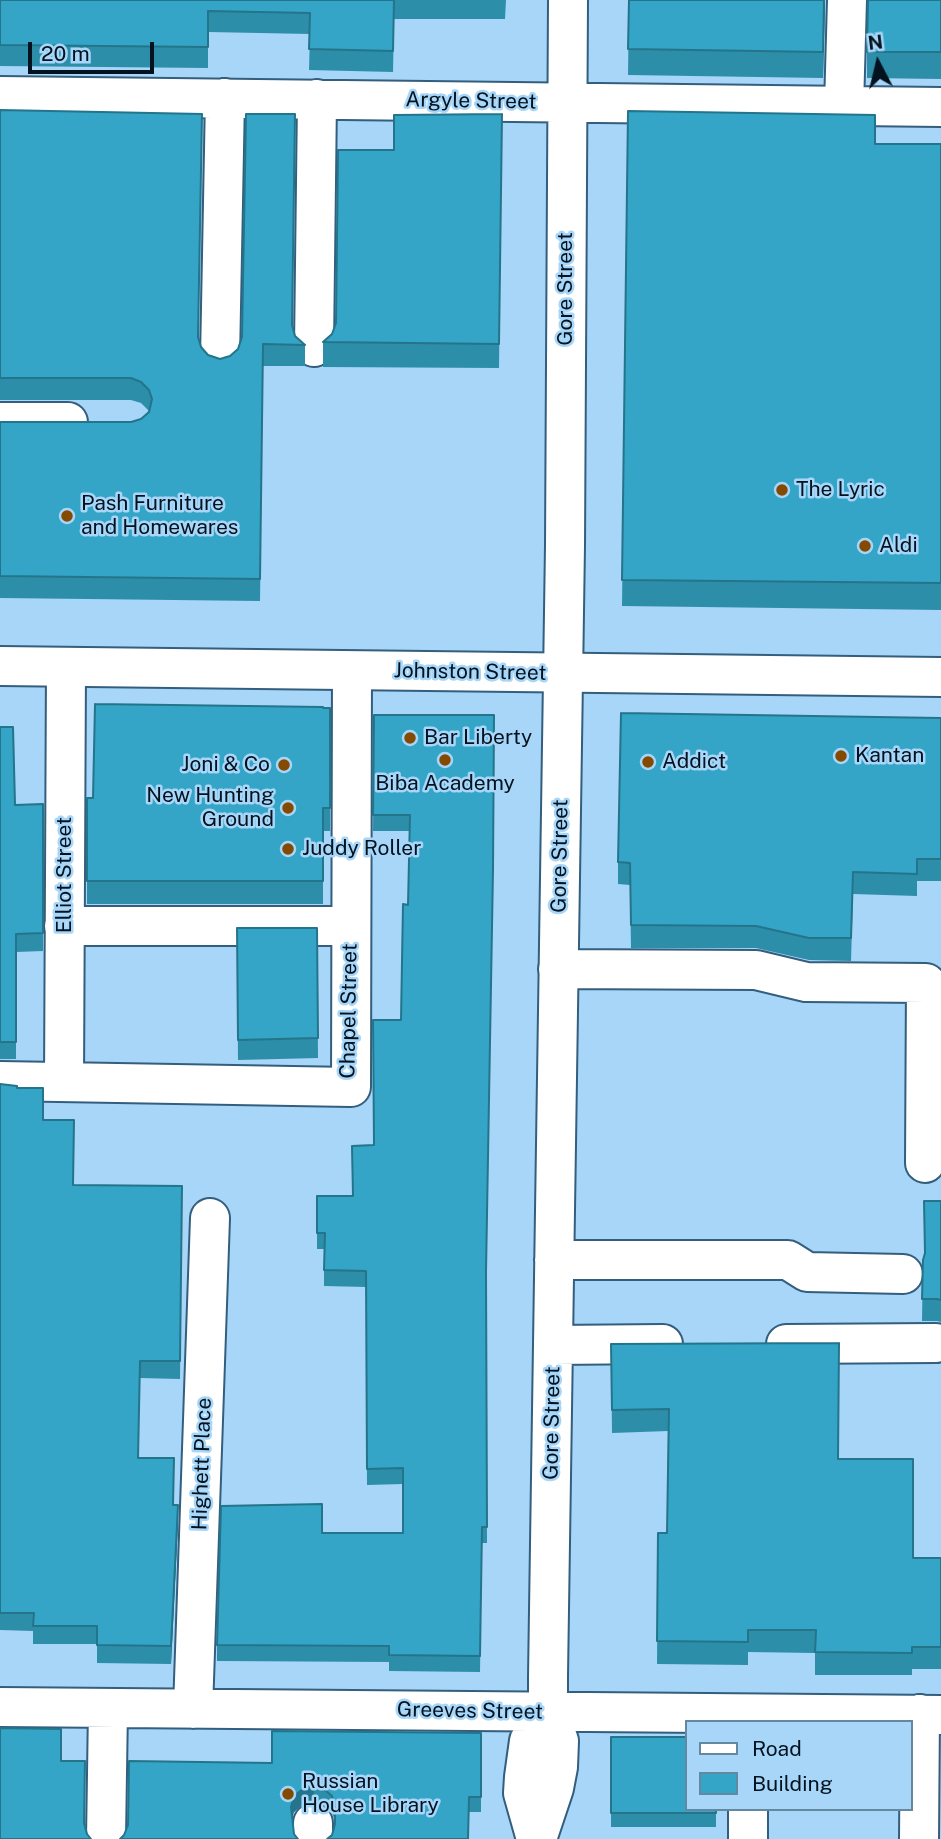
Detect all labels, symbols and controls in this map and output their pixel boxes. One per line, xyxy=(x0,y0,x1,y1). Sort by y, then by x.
scale bar xyxy=(32,28,158,72)
north arrow xyxy=(843,28,913,98)
text: N xyxy=(867,30,884,54)
text: 20 m xyxy=(41,41,90,66)
street label: Argyle Street xyxy=(405,87,537,115)
street label: Gore Street xyxy=(553,232,579,346)
place label: The Lyric xyxy=(796,477,885,503)
marker: The Lyric xyxy=(774,482,790,498)
place label: Pash Furniture and Homewares xyxy=(81,491,238,541)
marker: Pash Furniture and Homewares xyxy=(59,508,75,524)
place label: Aldi xyxy=(879,533,918,559)
marker: Aldi xyxy=(857,538,873,554)
street label: Johnston Street xyxy=(393,658,547,686)
place label: Bar Liberty xyxy=(424,725,532,751)
marker: Bar Liberty xyxy=(402,730,418,746)
place label: Kantan xyxy=(855,743,924,769)
marker: Kantan xyxy=(833,748,849,764)
place label: Addict xyxy=(662,749,726,775)
place label: Joni & Co xyxy=(181,752,270,778)
marker: Biba Academy xyxy=(437,752,453,768)
marker: Addict xyxy=(640,754,656,770)
marker: Joni & Co xyxy=(276,757,292,773)
place label: Biba Academy xyxy=(375,771,515,797)
place label: New Hunting Ground xyxy=(146,783,274,833)
street label: Gore Street xyxy=(546,799,574,913)
marker: New Hunting Ground xyxy=(280,800,296,816)
street label: Elliot Street xyxy=(52,817,78,933)
place label: Juddy Roller xyxy=(302,836,421,862)
marker: Juddy Roller xyxy=(280,841,296,857)
street label: Chapel Street xyxy=(335,943,363,1079)
street label: Gore Street xyxy=(538,1366,566,1480)
street label: Highett Place xyxy=(187,1397,217,1531)
street label: Greeves Street xyxy=(397,1697,543,1725)
legend xyxy=(685,1720,913,1811)
text: Road xyxy=(752,1736,802,1761)
place label: Russian House Library xyxy=(302,1769,439,1819)
text: Building xyxy=(752,1771,833,1796)
marker: Russian House Library xyxy=(280,1786,296,1802)

